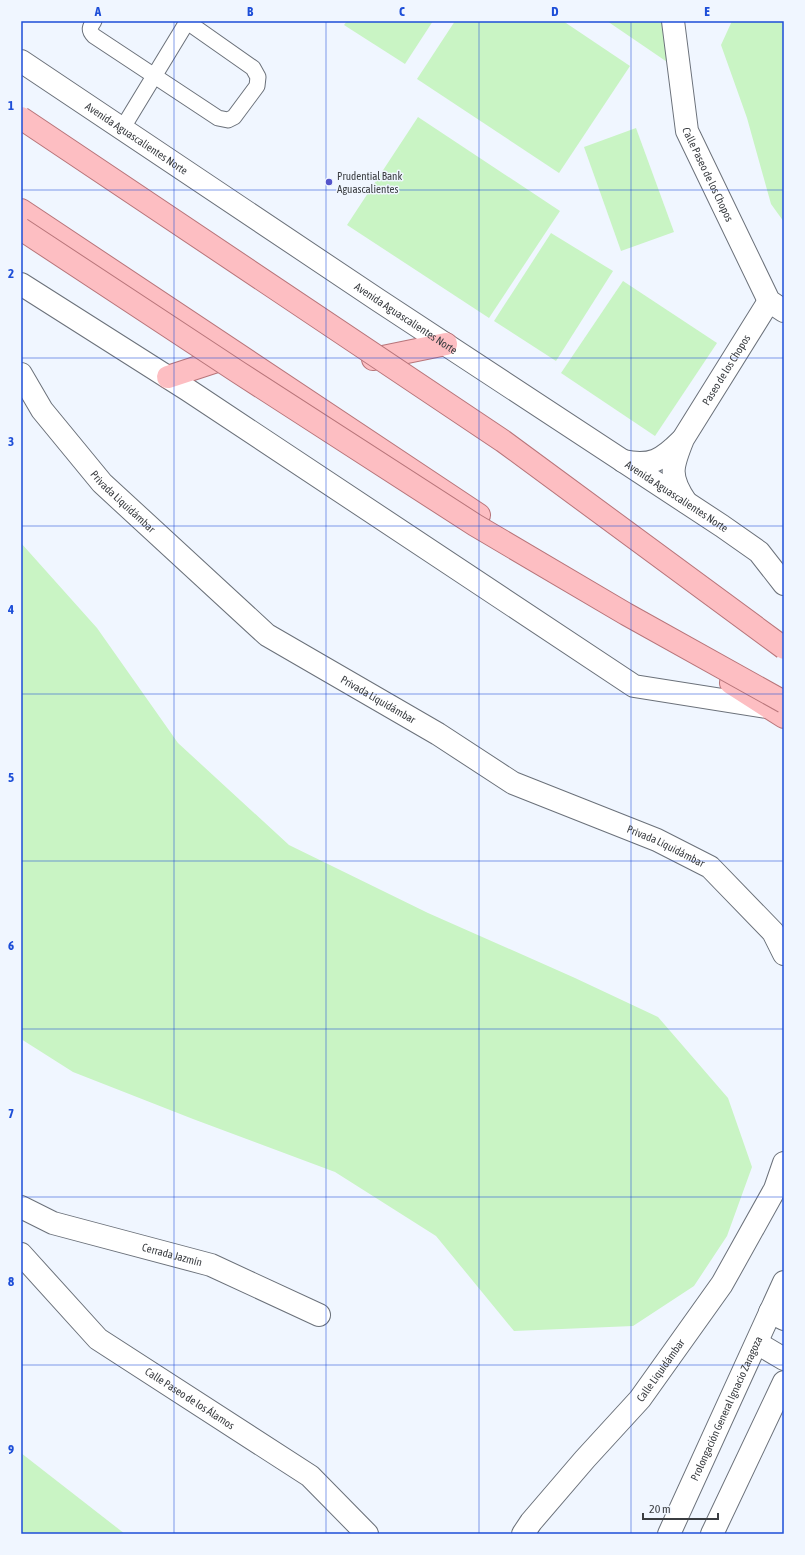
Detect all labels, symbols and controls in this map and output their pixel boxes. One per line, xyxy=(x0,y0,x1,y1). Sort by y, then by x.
text: A xyxy=(94,4,102,19)
text: B xyxy=(247,4,254,19)
text: C xyxy=(399,4,405,19)
text: D xyxy=(551,4,559,19)
text: E xyxy=(704,4,710,19)
text: 1 xyxy=(8,98,14,113)
street label: Avenida Aguascalientes Norte xyxy=(83,100,190,177)
street label: Calle Paseo de los Chopos xyxy=(681,127,736,223)
place label: Prudential Bank Aguascalientes xyxy=(337,170,402,195)
marker: Prudential Bank Aguascalientes xyxy=(324,177,334,187)
text: 2 xyxy=(8,266,14,281)
street label: Avenida Aguascalientes Norte xyxy=(352,280,459,356)
street label: Paseo de los Chopos xyxy=(700,332,753,407)
text: 3 xyxy=(8,434,14,449)
street label: Avenida Aguascalientes Norte xyxy=(623,458,730,534)
street label: Privada Liquidámbar xyxy=(88,468,158,535)
text: 4 xyxy=(7,602,14,617)
street label: Privada Liquidámbar xyxy=(339,673,418,726)
text: 5 xyxy=(8,770,14,785)
street label: Privada Liquidámbar xyxy=(625,823,707,870)
text: 6 xyxy=(8,938,14,953)
text: 7 xyxy=(8,1106,14,1121)
street label: Cerrada Jazmín xyxy=(141,1241,203,1268)
text: 8 xyxy=(8,1274,14,1289)
street label: Prolongación General Ignacio Zaragoza xyxy=(688,1334,764,1483)
street label: Calle Liquidámbar xyxy=(634,1336,687,1404)
street label: Calle Paseo de los Álamos xyxy=(143,1365,237,1432)
text: 9 xyxy=(8,1442,14,1457)
scale bar xyxy=(643,1495,718,1521)
text: 20 m xyxy=(649,1502,671,1516)

